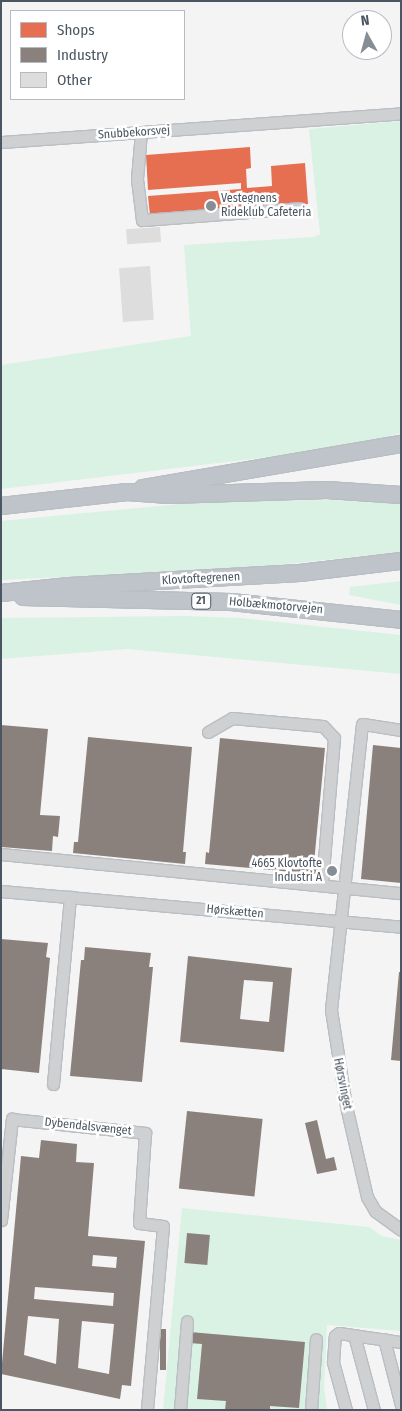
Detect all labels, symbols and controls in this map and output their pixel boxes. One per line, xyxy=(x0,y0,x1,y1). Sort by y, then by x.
legend xyxy=(10,10,185,100)
north arrow xyxy=(342,10,392,60)
text: N xyxy=(360,12,370,30)
text: Shops xyxy=(57,21,95,39)
text: Industry xyxy=(57,46,108,64)
text: Other xyxy=(57,71,92,89)
street label: Snubbekorsvej xyxy=(97,123,171,143)
place label: Vestegnens Rideklub Cafeteria xyxy=(221,192,311,220)
marker: Vestegnens Rideklub Cafeteria xyxy=(205,200,217,212)
street label: Klovtoftegrenen xyxy=(161,570,241,588)
road number: 21 xyxy=(191,592,211,610)
street label: Holbækmotorvejen xyxy=(228,595,324,617)
place label: 4665 Klovtofte Industri A xyxy=(252,857,322,885)
marker: 4665 Klovtofte Industri A xyxy=(326,865,338,877)
street label: Hørskætten xyxy=(206,902,264,922)
street label: Hørsvinget xyxy=(330,1057,354,1111)
street label: Dybendalsvænget xyxy=(44,1115,132,1139)

